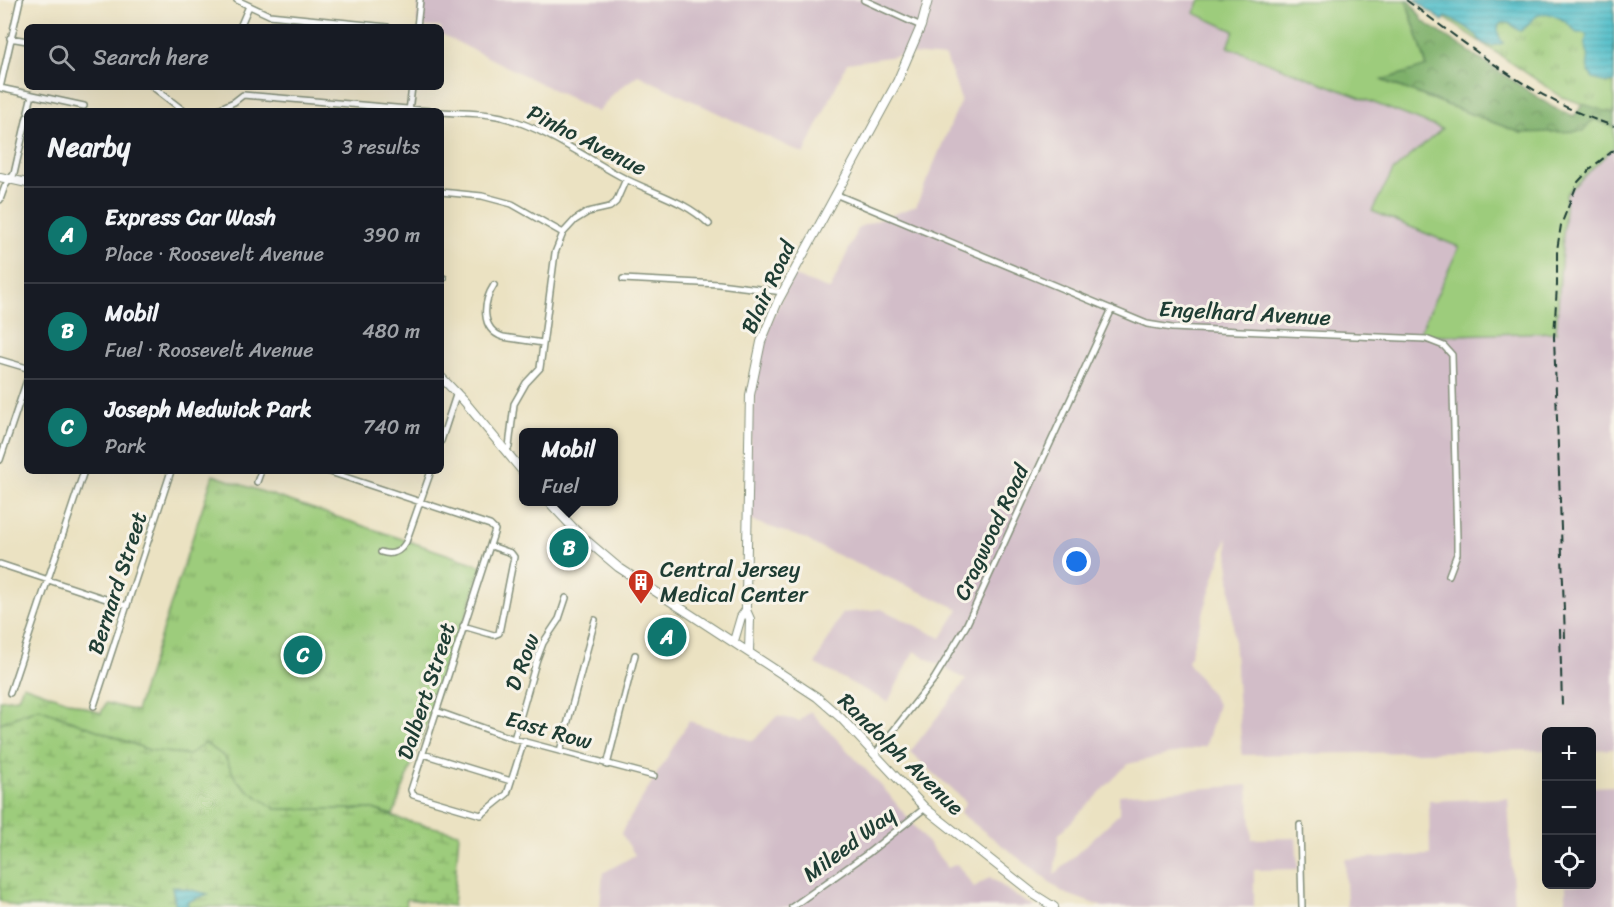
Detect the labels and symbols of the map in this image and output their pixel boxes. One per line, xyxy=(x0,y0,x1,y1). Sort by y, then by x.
street label: Pinho Avenue xyxy=(520,93,654,187)
street label: Blair Road xyxy=(729,233,807,340)
street label: Engelhard Avenue xyxy=(1158,289,1332,337)
street label: Cragwood Road xyxy=(942,456,1040,607)
street label: Bernard Street xyxy=(76,506,159,659)
pin: B xyxy=(550,526,588,570)
your location xyxy=(1062,547,1091,576)
place label: Central Jersey Medical Center xyxy=(660,550,809,614)
building icon: Central Jersey Medical Center xyxy=(626,567,656,605)
pin: A xyxy=(648,614,686,660)
street label: Dalbert Street xyxy=(385,617,467,765)
street label: D Row xyxy=(493,627,551,696)
pin: C xyxy=(284,632,322,678)
street label: Randolph Avenue xyxy=(828,683,974,825)
street label: East Row xyxy=(501,699,597,761)
street label: Mileed Way xyxy=(794,795,905,892)

